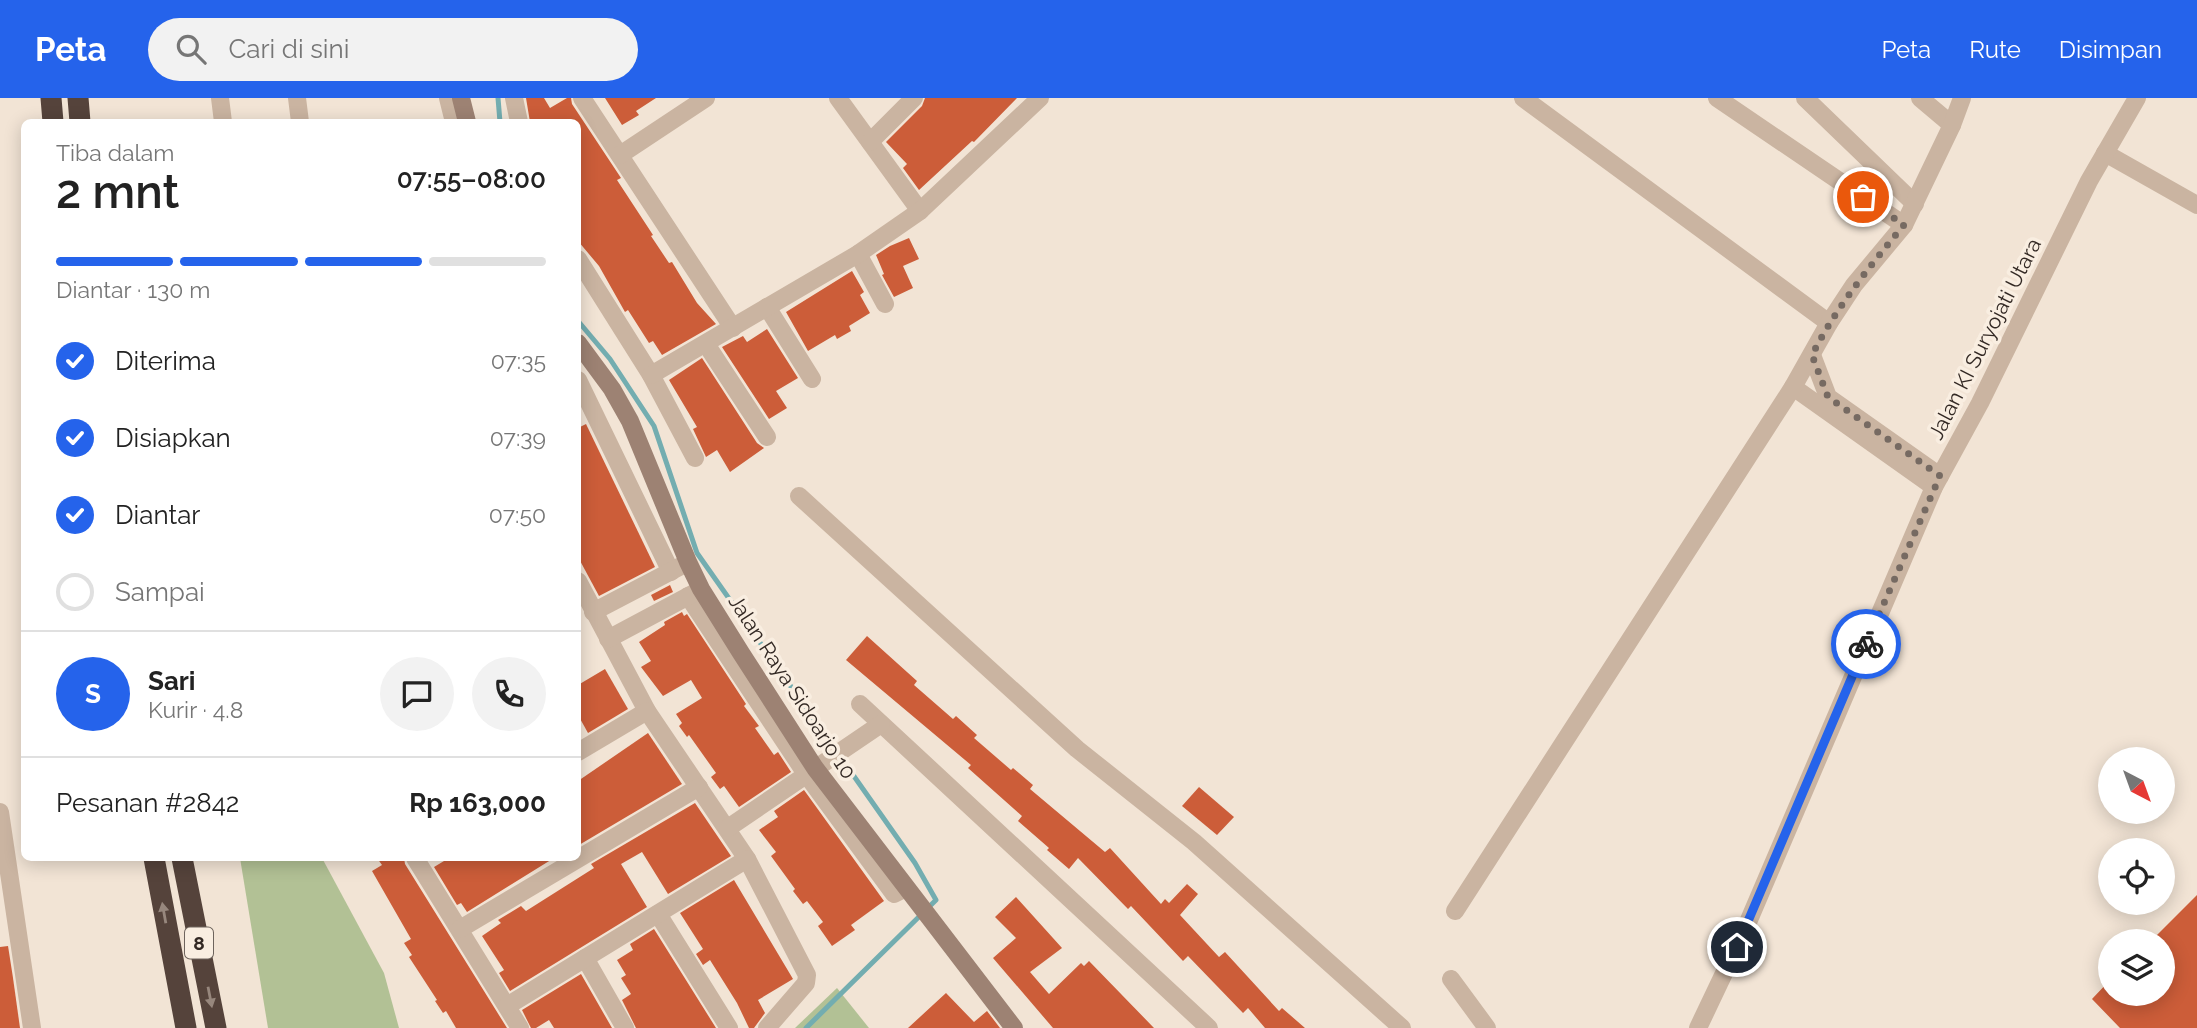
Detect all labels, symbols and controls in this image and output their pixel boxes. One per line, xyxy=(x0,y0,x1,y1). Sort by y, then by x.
search box xyxy=(148,18,638,81)
text: Peta xyxy=(35,30,106,69)
icon: search xyxy=(172,30,210,68)
text: Cari di sini xyxy=(228,34,349,64)
text: Peta xyxy=(1881,35,1931,64)
text: Rute xyxy=(1969,35,2021,64)
text: Disimpan xyxy=(2059,35,2162,64)
text: Tiba dalam xyxy=(56,139,174,166)
text: 07:55–08:00 xyxy=(397,164,546,194)
text: 2 mnt xyxy=(56,165,179,219)
pin xyxy=(1833,167,1893,227)
icon: bag xyxy=(1844,178,1882,216)
street label: Jalan KI Suryojati Utara xyxy=(1923,234,2046,444)
text: Diantar · 130 m xyxy=(56,276,210,303)
icon: check xyxy=(56,342,94,380)
text: Diterima xyxy=(115,346,216,376)
text: 07:35 xyxy=(491,347,546,374)
icon: check xyxy=(56,419,94,457)
text: Disiapkan xyxy=(115,423,231,453)
text: 07:39 xyxy=(490,424,546,451)
icon: check xyxy=(56,496,94,534)
text: Diantar xyxy=(115,500,200,530)
text: 07:50 xyxy=(489,501,546,528)
text: Sampai xyxy=(115,577,205,607)
street label: Jalan Raya Sidoarjo 10 xyxy=(723,590,861,784)
courier xyxy=(1831,609,1901,679)
icon: bike xyxy=(1847,625,1885,663)
button: chat xyxy=(380,657,454,731)
button: phone xyxy=(472,657,546,731)
text: Sari xyxy=(148,666,196,696)
text: S xyxy=(85,679,101,709)
text: Kurir · 4.8 xyxy=(148,696,243,723)
north arrow xyxy=(2098,747,2175,824)
map controls xyxy=(2098,747,2175,1006)
text: Pesanan #2842 xyxy=(56,788,239,818)
text: Rp 163,000 xyxy=(409,788,546,818)
button: locate xyxy=(2098,838,2175,915)
one-way arrow xyxy=(158,902,169,924)
pin xyxy=(1707,917,1767,977)
road number: 8 xyxy=(185,928,213,958)
icon: home xyxy=(1718,928,1756,966)
button: layers xyxy=(2098,929,2175,1006)
one-way arrow xyxy=(204,986,215,1008)

